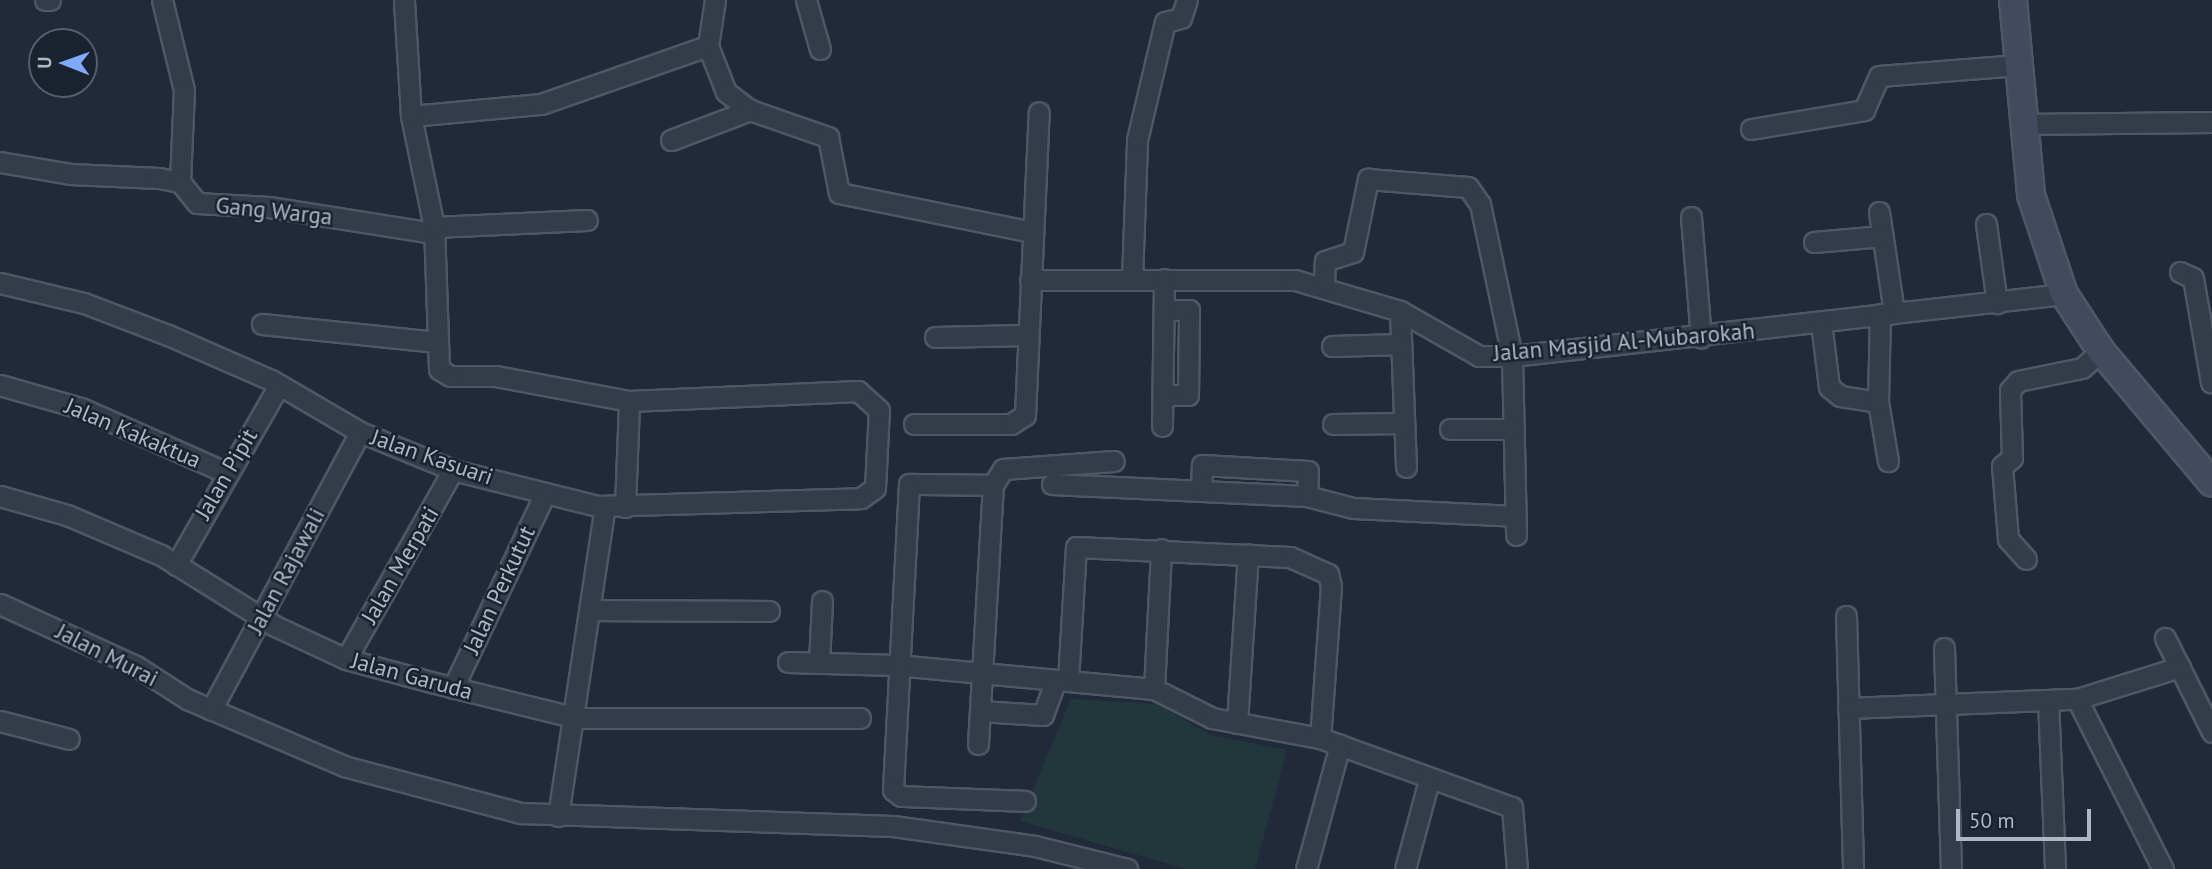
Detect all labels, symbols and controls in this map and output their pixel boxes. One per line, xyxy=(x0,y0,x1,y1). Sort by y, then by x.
north arrow xyxy=(28,28,98,98)
text: U xyxy=(32,57,56,69)
street label: Gang Warga xyxy=(214,191,334,231)
street label: Jalan Masjid Al-Mubarokah xyxy=(1492,317,1756,367)
street label: Jalan Kakaktua xyxy=(61,392,205,474)
street label: Jalan Kasuari xyxy=(367,423,497,491)
street label: Jalan Pipit xyxy=(189,424,263,524)
street label: Jalan Merpati xyxy=(355,502,445,628)
street label: Jalan Rajawali xyxy=(241,503,331,639)
street label: Jalan Perkutut xyxy=(457,522,541,658)
street label: Jalan Murai xyxy=(51,618,163,692)
street label: Jalan Garuda xyxy=(348,647,476,705)
scale bar xyxy=(1960,796,2095,840)
text: 50 m xyxy=(1969,807,2015,834)

